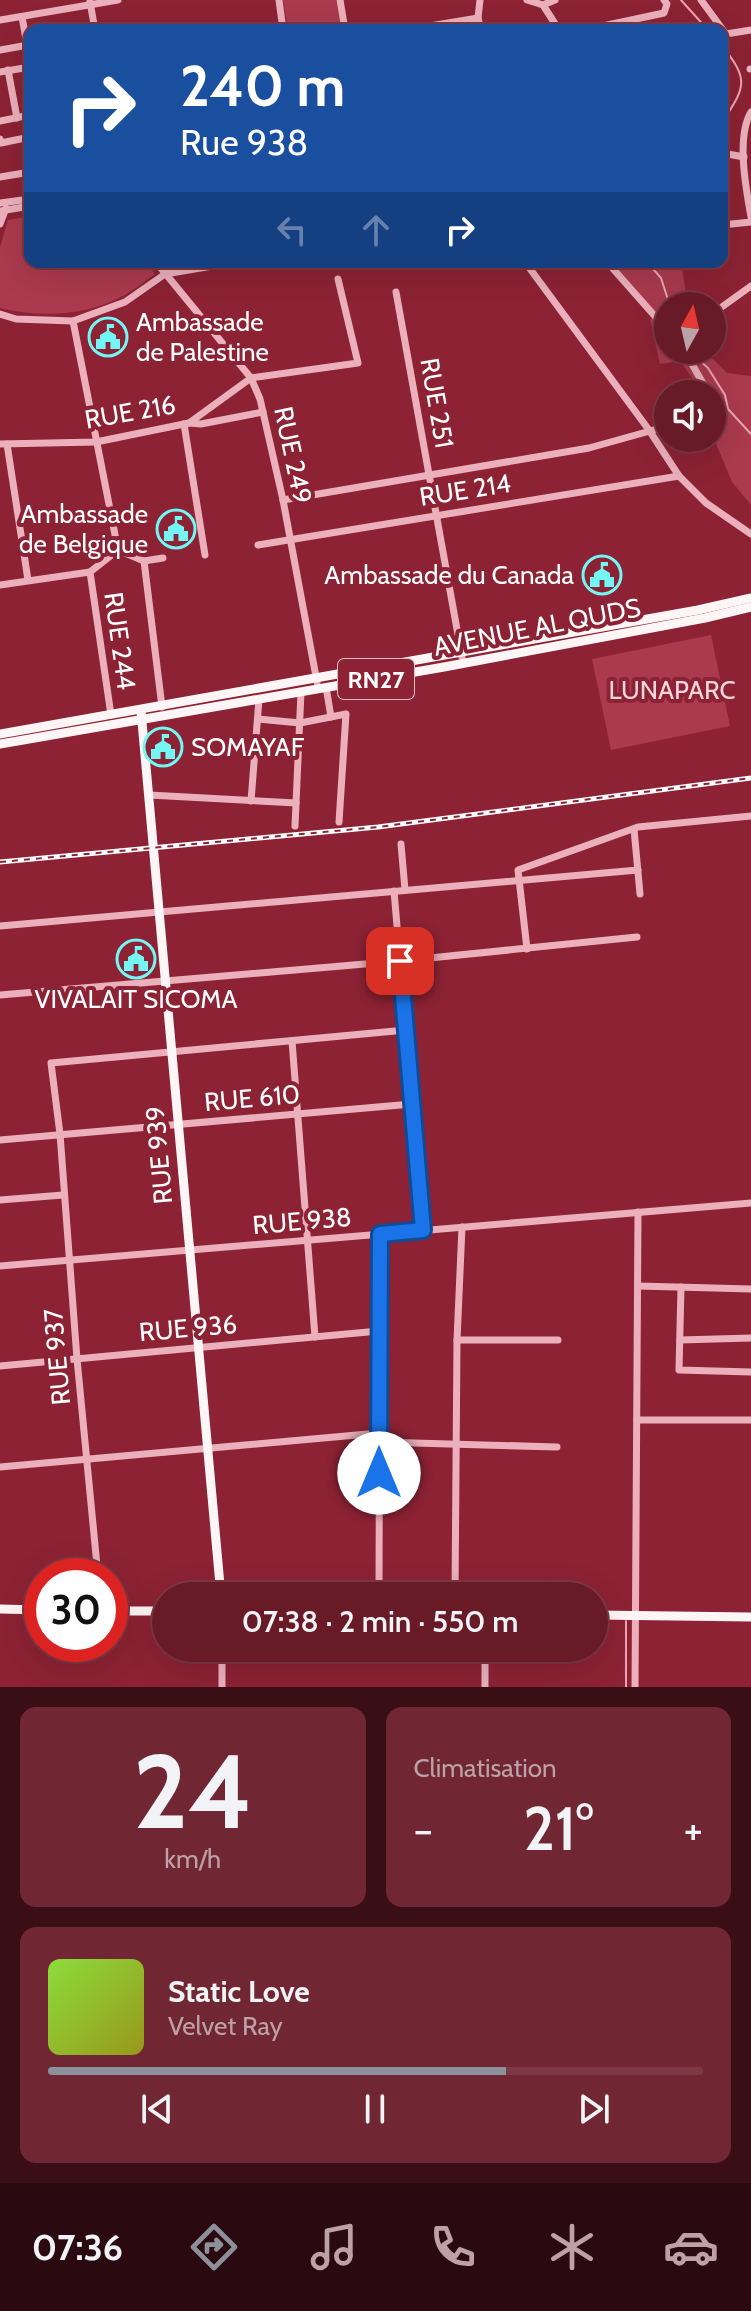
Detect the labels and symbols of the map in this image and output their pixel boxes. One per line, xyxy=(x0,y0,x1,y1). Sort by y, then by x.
north arrow xyxy=(654,292,726,364)
place label: Ambassade de Palestine xyxy=(136,306,269,368)
public building icon: Ambassade de Palestine xyxy=(87,316,129,358)
street label: RUE 251 xyxy=(413,355,461,451)
street label: RUE 216 xyxy=(82,388,178,436)
street label: RUE 249 xyxy=(267,404,319,506)
street label: RUE 214 xyxy=(417,467,513,513)
place label: Ambassade de Belgique xyxy=(19,498,148,560)
public building icon: Ambassade de Belgique xyxy=(155,508,197,550)
public building icon: Ambassade du Canada xyxy=(581,554,623,596)
place label: Ambassade du Canada xyxy=(324,559,575,591)
street label: RUE 244 xyxy=(97,590,143,692)
street label: AVENUE AL QUDS xyxy=(431,591,643,663)
road number: RN27 xyxy=(338,659,414,699)
park label: LUNAPARC xyxy=(608,674,736,706)
public building icon: SOMAYAF xyxy=(142,726,184,768)
place label: SOMAYAF xyxy=(191,731,305,763)
pin xyxy=(366,927,434,995)
public building icon: VIVALAIT SICOMA xyxy=(115,938,157,980)
place label: VIVALAIT SICOMA xyxy=(35,983,237,1015)
street label: RUE 610 xyxy=(203,1078,301,1118)
street label: RUE 939 xyxy=(139,1105,179,1205)
street label: RUE 938 xyxy=(251,1201,353,1241)
street label: RUE 937 xyxy=(37,1307,77,1407)
street label: RUE 936 xyxy=(138,1308,238,1348)
position arrow xyxy=(337,1431,421,1515)
speed limit sign: 30 xyxy=(24,1558,128,1662)

